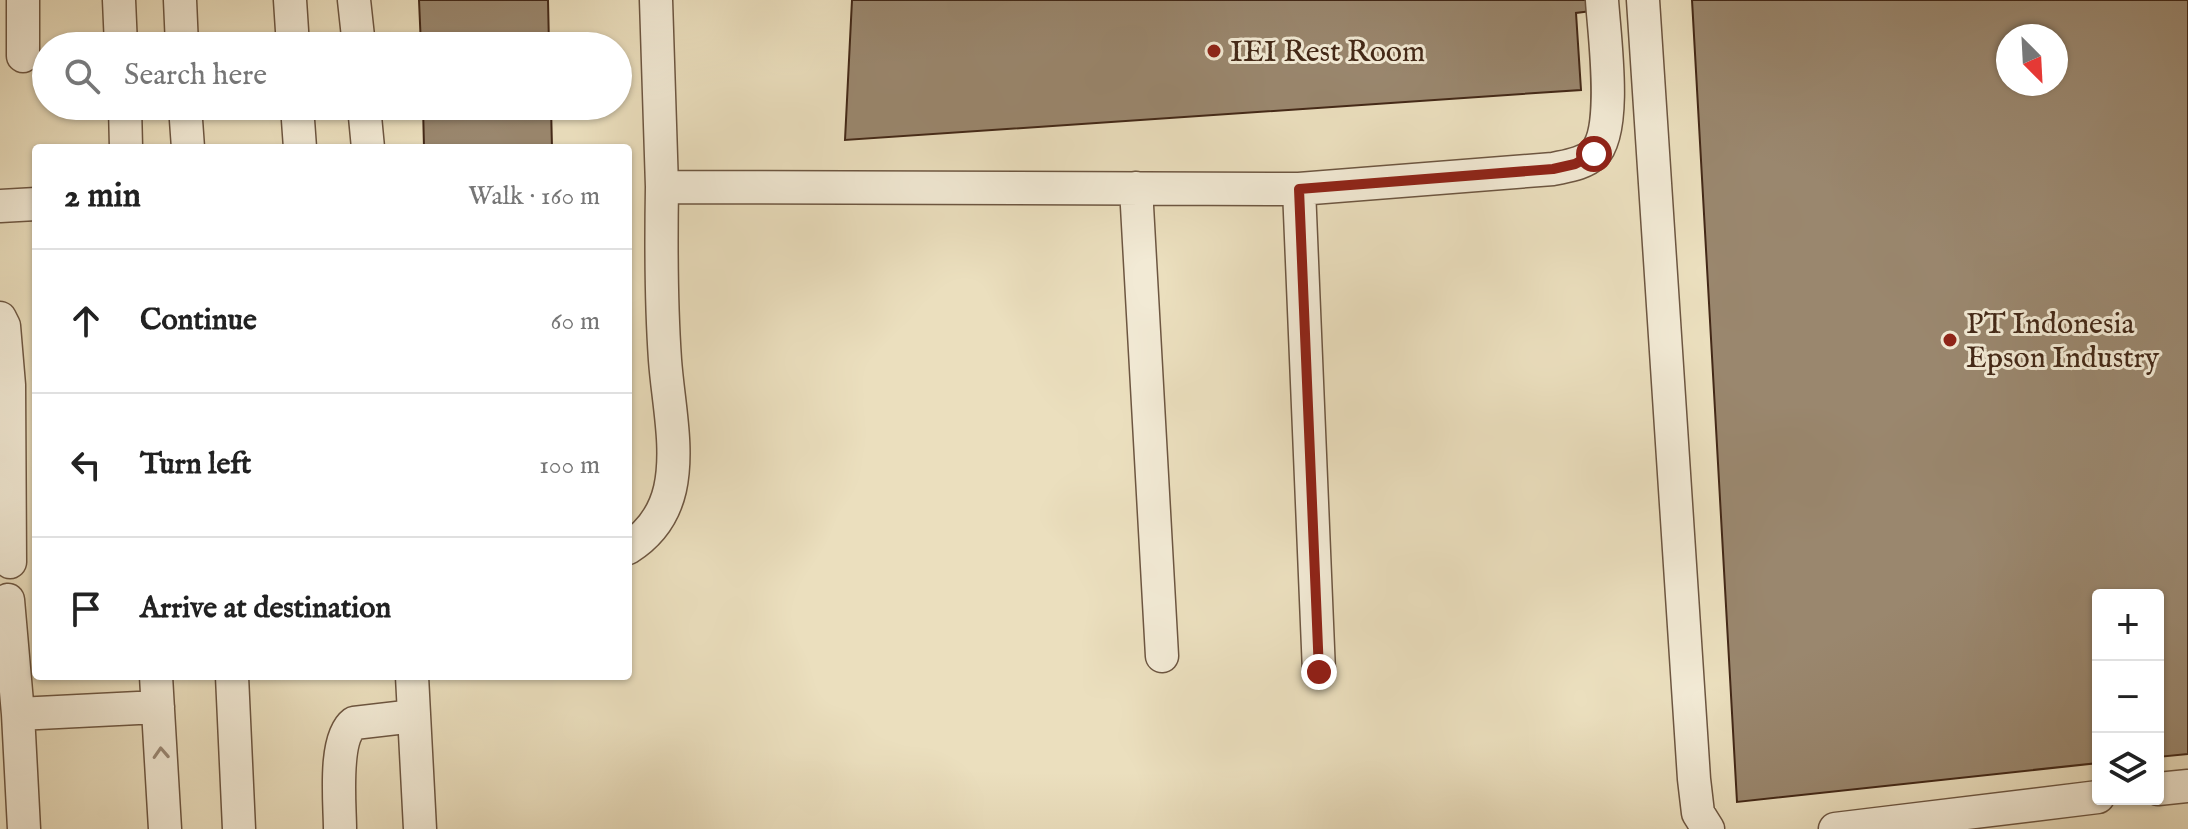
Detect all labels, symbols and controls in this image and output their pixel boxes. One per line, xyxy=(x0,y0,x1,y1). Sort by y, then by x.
north arrow xyxy=(1996,24,2068,96)
search box xyxy=(32,32,632,120)
place label: IEI Rest Room xyxy=(1230,34,1425,72)
marker: IEI Rest Room xyxy=(1205,42,1223,60)
icon: search xyxy=(60,54,104,98)
text: Search here xyxy=(124,57,267,95)
route start xyxy=(1576,136,1612,172)
text: 2 min xyxy=(64,175,141,218)
text: Walk · 160 m xyxy=(468,180,600,213)
icon: ahead xyxy=(64,299,108,343)
text: Continue xyxy=(140,302,257,340)
text: 60 m xyxy=(551,305,600,338)
place label: PT Indonesia Epson Industry xyxy=(1966,306,2159,378)
marker: PT Indonesia Epson Industry xyxy=(1941,331,1959,349)
icon: left xyxy=(64,443,108,487)
text: Turn left xyxy=(140,446,251,484)
text: 100 m xyxy=(539,449,600,482)
icon: arrive xyxy=(64,587,108,631)
map controls xyxy=(2092,589,2164,805)
button: + xyxy=(2092,589,2164,661)
text: Arrive at destination xyxy=(140,590,391,628)
route end xyxy=(1301,654,1337,690)
button: − xyxy=(2092,661,2164,733)
button: layers xyxy=(2092,733,2164,805)
one-way arrow xyxy=(152,746,169,758)

